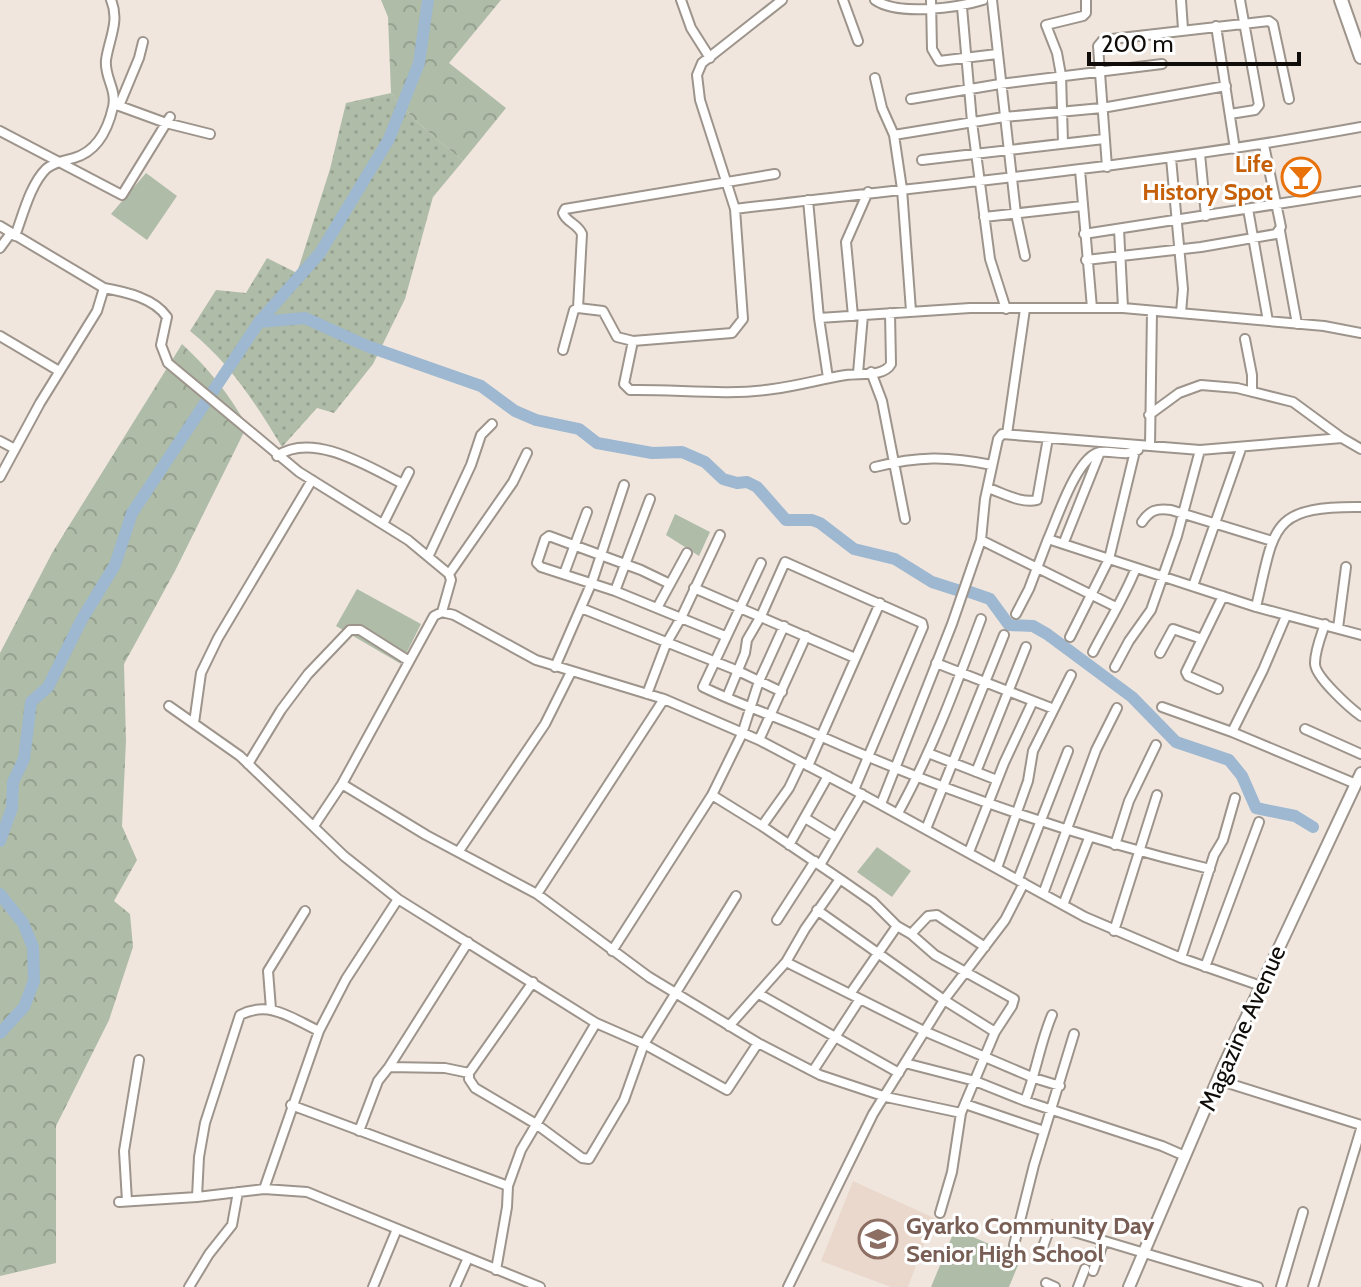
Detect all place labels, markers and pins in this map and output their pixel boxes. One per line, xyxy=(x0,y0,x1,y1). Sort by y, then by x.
place label: Life History Spot xyxy=(1142,149,1273,206)
bar icon: Life History Spot xyxy=(1280,156,1322,198)
place label: Gyarko Community Day Senior High School xyxy=(906,1211,1154,1268)
school or university icon: Gyarko Community Day Senior High School xyxy=(857,1218,899,1260)

